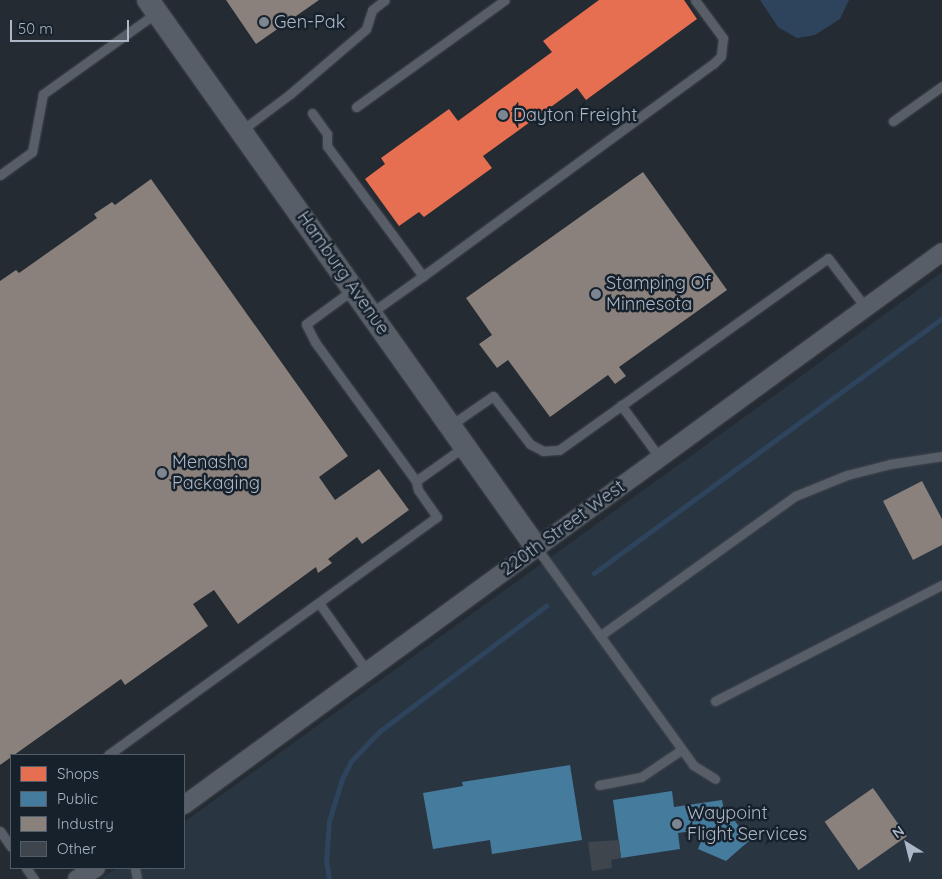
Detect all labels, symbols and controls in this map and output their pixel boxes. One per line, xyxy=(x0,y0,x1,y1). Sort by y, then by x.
scale bar xyxy=(12,10,131,42)
place label: Gen-Pak xyxy=(274,11,345,33)
marker: Gen-Pak xyxy=(258,16,270,28)
text: 50 m xyxy=(18,19,53,38)
place label: Dayton Freight xyxy=(513,104,637,126)
marker: Dayton Freight xyxy=(497,109,509,121)
street label: Hamburg Avenue xyxy=(292,207,394,339)
place label: Stamping Of Minnesota xyxy=(606,273,711,316)
marker: Stamping Of Minnesota xyxy=(590,288,602,300)
place label: Menasha Packaging xyxy=(172,452,260,494)
marker: Menasha Packaging xyxy=(156,467,168,479)
street label: 220th Street West xyxy=(497,476,629,580)
legend xyxy=(10,754,185,869)
text: Shops xyxy=(57,764,99,783)
text: Public xyxy=(57,789,98,808)
place label: Waypoint Flight Services xyxy=(687,803,807,846)
text: Industry xyxy=(57,814,114,833)
marker: Waypoint Flight Services xyxy=(671,818,683,830)
north arrow xyxy=(882,819,932,869)
text: N xyxy=(889,822,908,842)
text: Other xyxy=(57,839,96,858)

